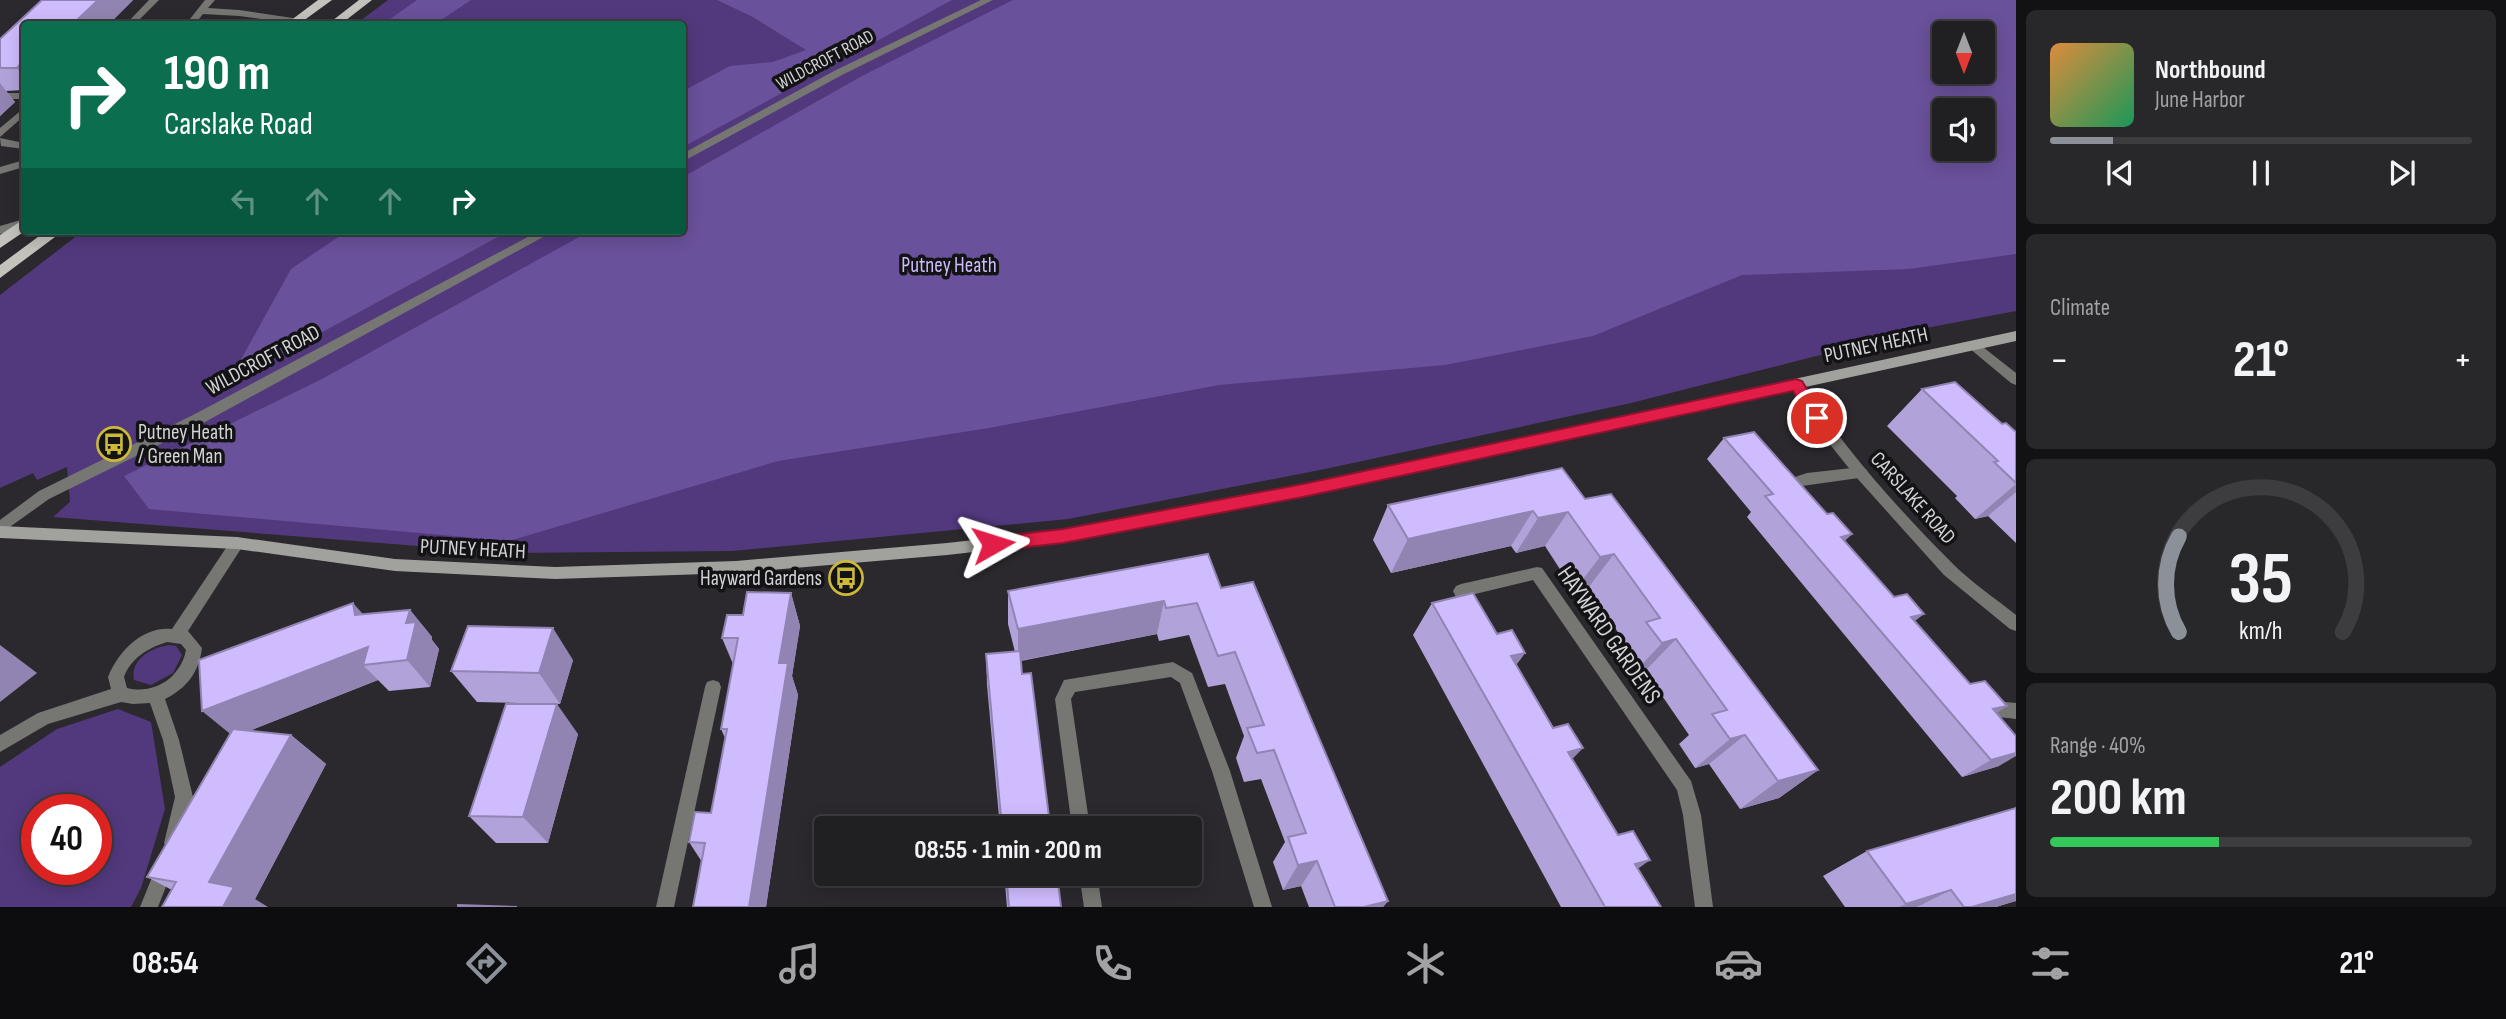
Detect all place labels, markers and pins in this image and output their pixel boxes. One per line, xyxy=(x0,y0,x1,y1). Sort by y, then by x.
pin xyxy=(1787,388,1847,448)
place label: Putney Heath / Green Man xyxy=(138,420,233,469)
bus stop icon: Putney Heath / Green Man xyxy=(95,425,133,463)
bus stop icon: Hayward Gardens xyxy=(827,559,865,597)
place label: Hayward Gardens xyxy=(700,566,822,591)

